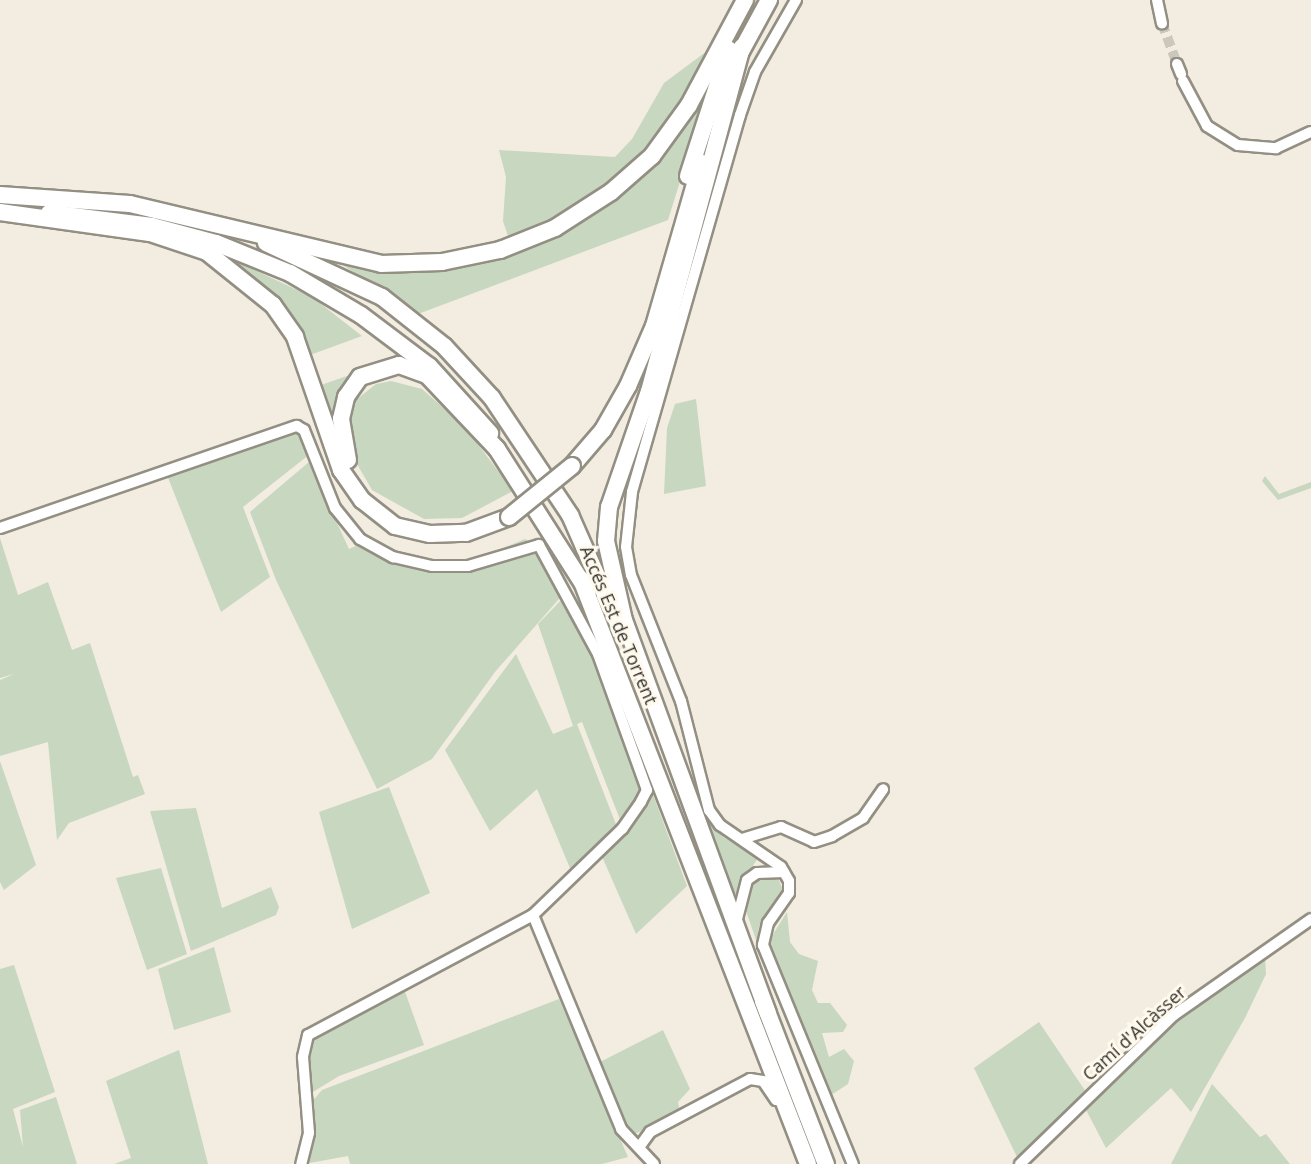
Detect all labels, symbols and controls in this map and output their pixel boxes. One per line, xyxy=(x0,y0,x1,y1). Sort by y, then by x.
street label: Accés Est de Torrent xyxy=(576,542,662,708)
street label: Camí d'Alcàsser xyxy=(1078,981,1190,1085)

